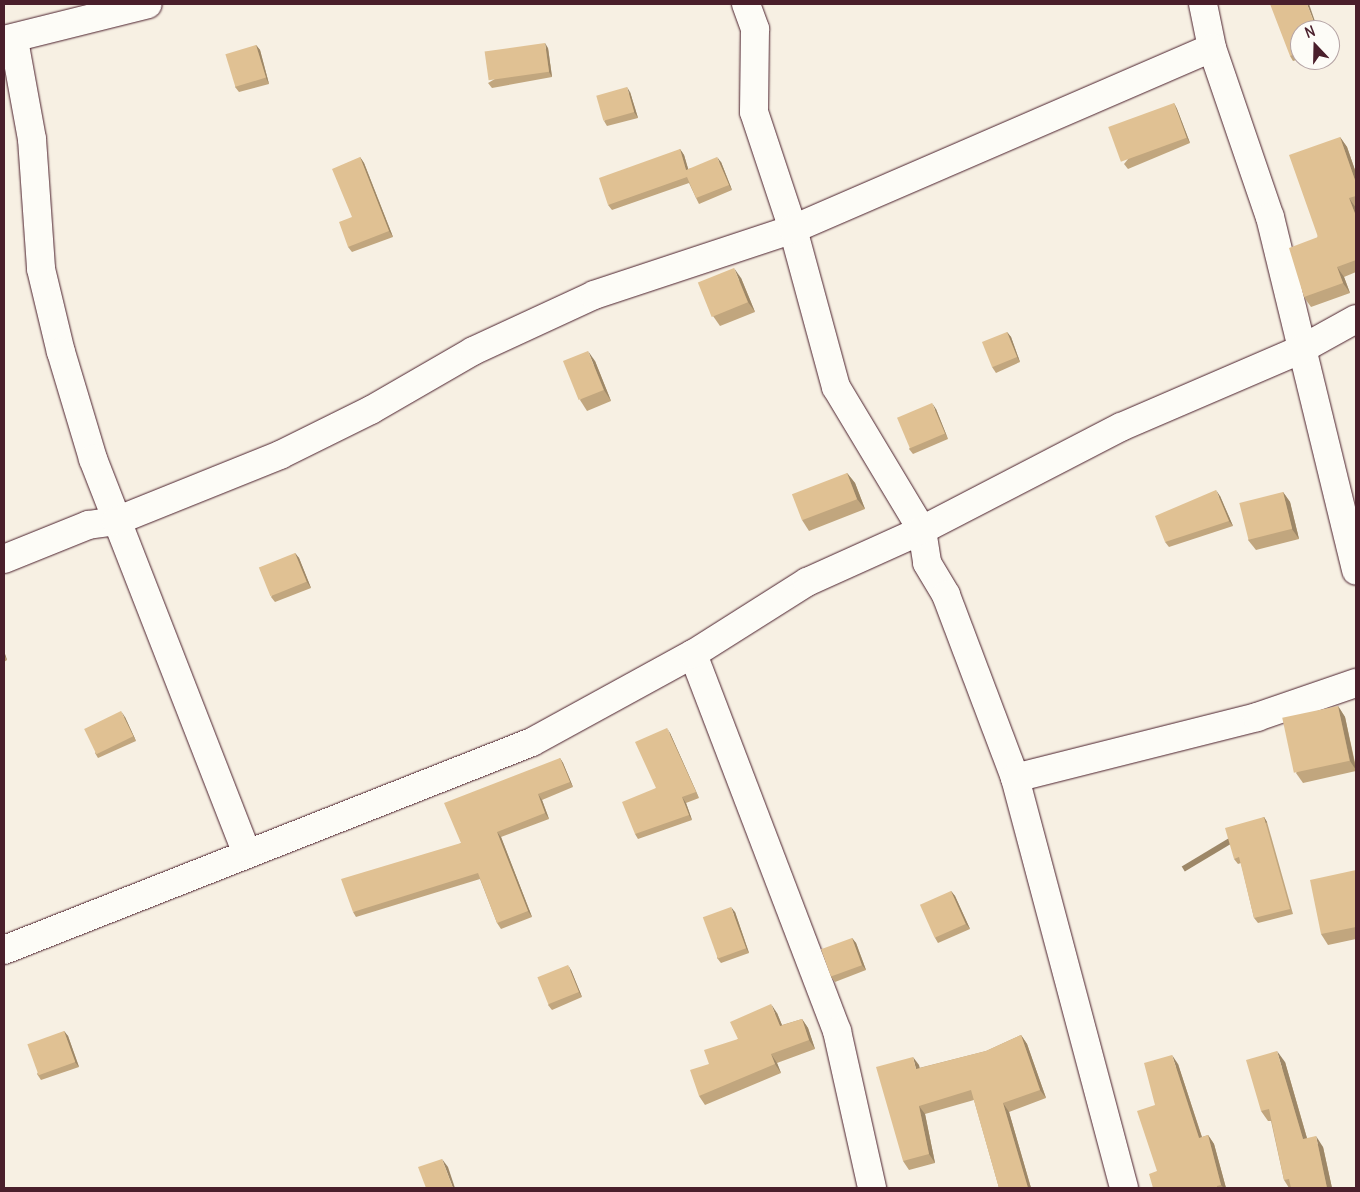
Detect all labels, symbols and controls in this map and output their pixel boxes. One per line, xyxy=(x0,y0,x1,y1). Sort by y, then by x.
north arrow xyxy=(1290,20,1340,70)
text: N xyxy=(1302,22,1318,42)

